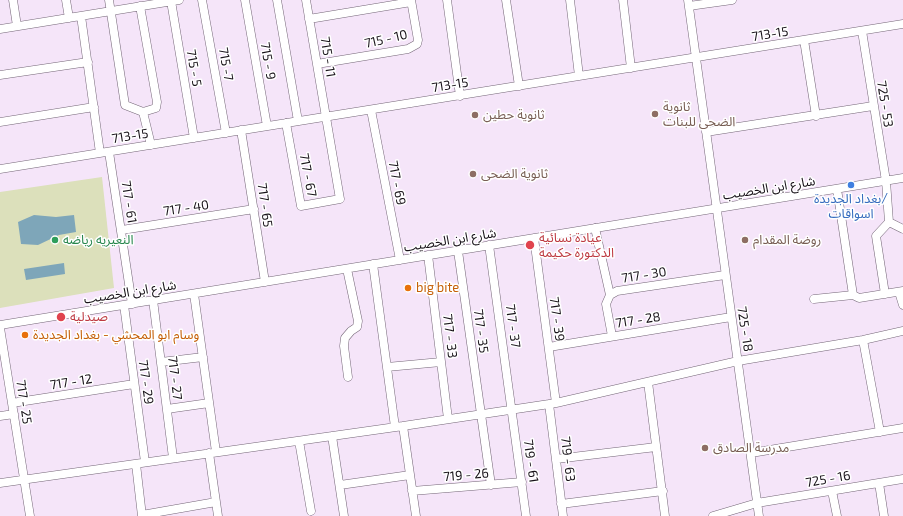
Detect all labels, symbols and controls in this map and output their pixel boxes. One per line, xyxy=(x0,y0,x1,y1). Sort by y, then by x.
street label: 713-15 xyxy=(751,23,789,45)
street label: 715 - 10 xyxy=(363,27,409,51)
street label: 715 - 11 xyxy=(317,36,339,78)
street label: 715 - 9 xyxy=(257,41,279,81)
street label: 715 -7 xyxy=(215,46,237,82)
street label: 715 - 5 xyxy=(183,48,205,88)
street label: 713-15 xyxy=(431,74,469,96)
street label: 725 - 53 xyxy=(874,80,896,128)
place label: ثانوية الضحى للبنات xyxy=(663,99,735,130)
place label: ثانوية حطين xyxy=(483,107,545,123)
marker: ثانوية الضحى للبنات xyxy=(650,109,660,119)
marker: ثانوية حطين xyxy=(470,110,480,120)
street label: 713-15 xyxy=(111,125,149,147)
street label: 717 - 67 xyxy=(296,152,320,198)
street label: 717 - 69 xyxy=(385,159,409,207)
place label: ثانوية الضحى xyxy=(481,166,548,182)
marker: ثانوية الضحى xyxy=(468,169,478,179)
street label: شارع ابن الخصيب xyxy=(722,173,816,203)
street label: 717 - 61 xyxy=(118,180,140,224)
marker: بغداد الجديدة/ اسواقات xyxy=(846,180,856,190)
street label: 717 - 65 xyxy=(254,182,276,228)
place label: بغداد الجديدة/ اسواقات xyxy=(814,191,888,222)
street label: 717 - 40 xyxy=(162,197,210,219)
street label: شارع ابن الخصيب xyxy=(403,225,497,255)
place label: عيادة نسائية الدكتورة حكيمة xyxy=(539,230,614,261)
place label: النعيريه رياضه xyxy=(63,232,134,248)
place label: روضة المقدام xyxy=(753,232,821,248)
marker: النعيريه رياضه xyxy=(50,235,60,245)
marker: روضة المقدام xyxy=(740,235,750,245)
marker: عيادة نسائية الدكتورة حكيمة xyxy=(524,239,536,251)
street label: 717 - 30 xyxy=(620,264,668,286)
street label: شارع ابن الخصيب xyxy=(83,277,177,307)
place label: big bite xyxy=(416,280,459,296)
marker: big bite xyxy=(403,283,413,293)
street label: 717 - 39 xyxy=(546,296,568,342)
street label: 717 - 37 xyxy=(502,303,524,349)
street label: 725 - 18 xyxy=(734,305,756,353)
street label: 717 - 35 xyxy=(470,308,492,354)
place label: صيدلية xyxy=(70,309,108,325)
street label: 717 - 28 xyxy=(614,309,662,331)
marker: صيدلية xyxy=(55,311,67,323)
street label: 717 - 33 xyxy=(440,313,460,359)
place label: وسام ابو المحشي - بغداد الجديدة xyxy=(33,327,199,343)
marker: وسام ابو المحشي - بغداد الجديدة xyxy=(20,330,30,340)
street label: 717 - 27 xyxy=(165,355,185,401)
street label: 717 - 29 xyxy=(135,359,157,405)
street label: 717 - 12 xyxy=(49,371,93,393)
street label: 717 - 25 xyxy=(13,379,35,425)
street label: 719 - 63 xyxy=(557,435,579,483)
street label: 719 - 61 xyxy=(520,438,542,484)
place label: مدرسة الصادق xyxy=(713,440,789,456)
marker: مدرسة الصادق xyxy=(700,443,710,453)
street label: 719 - 26 xyxy=(443,465,489,485)
street label: 725 - 16 xyxy=(804,467,852,491)

